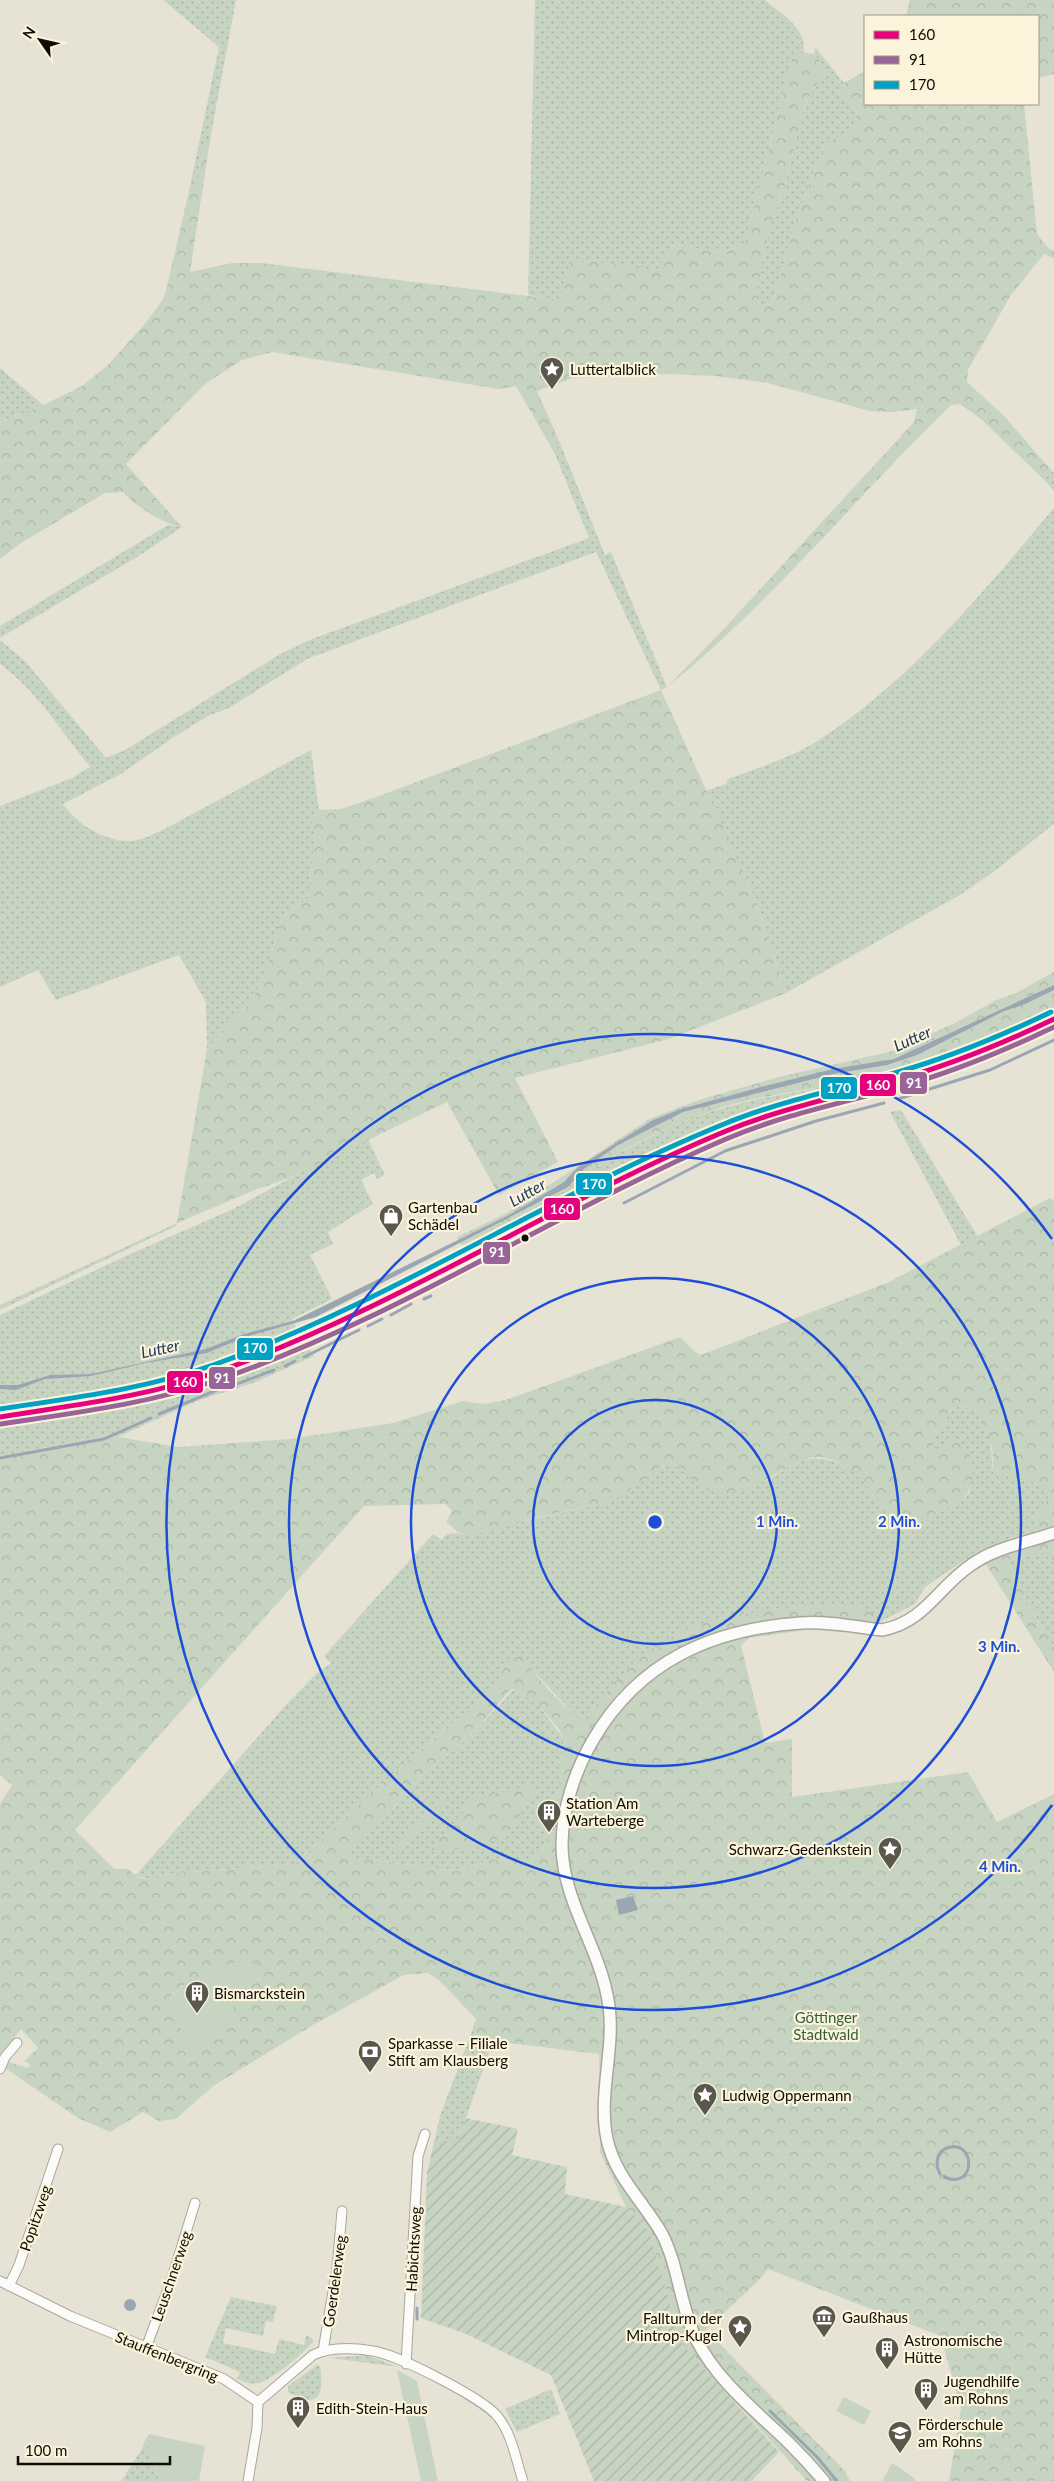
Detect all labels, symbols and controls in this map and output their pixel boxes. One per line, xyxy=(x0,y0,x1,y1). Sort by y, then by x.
north arrow xyxy=(15,15,65,65)
legend xyxy=(864,15,1039,105)
text: N xyxy=(19,23,39,42)
text: 160 xyxy=(909,25,935,43)
text: 91 xyxy=(909,50,926,68)
text: 170 xyxy=(909,75,935,93)
place icon: Luttertalblick xyxy=(539,356,565,390)
place label: Luttertalblick xyxy=(570,360,656,378)
water label: Lutter xyxy=(890,1021,934,1055)
line badge: 91 xyxy=(899,1071,928,1095)
line badge: 160 xyxy=(859,1073,897,1097)
text: 91 xyxy=(906,1074,922,1091)
line badge: 170 xyxy=(820,1076,858,1100)
text: 160 xyxy=(866,1076,890,1093)
text: 170 xyxy=(827,1079,851,1096)
line badge: 170 xyxy=(575,1172,613,1196)
water label: Lutter xyxy=(505,1174,549,1210)
text: 170 xyxy=(582,1175,606,1192)
line badge: 160 xyxy=(543,1197,581,1221)
place label: Gartenbau Schädel xyxy=(408,1198,478,1233)
text: 160 xyxy=(550,1200,574,1217)
shop icon: Gartenbau Schädel xyxy=(378,1203,404,1237)
unlabelled marker xyxy=(520,1233,530,1243)
line badge: 91 xyxy=(482,1241,511,1265)
text: 91 xyxy=(489,1243,505,1260)
water label: Lutter xyxy=(139,1335,182,1361)
line badge: 170 xyxy=(236,1337,274,1361)
text: 170 xyxy=(243,1339,267,1356)
line badge: 91 xyxy=(208,1366,236,1390)
text: 91 xyxy=(214,1369,230,1386)
line badge: 160 xyxy=(166,1370,204,1394)
text: 160 xyxy=(173,1373,197,1390)
text: 1 Min. xyxy=(756,1512,798,1530)
text: 2 Min. xyxy=(878,1512,920,1530)
centre of rings xyxy=(646,1513,664,1531)
text: 3 Min. xyxy=(978,1637,1020,1655)
place label: Station Am Warteberge xyxy=(566,1794,644,1829)
building icon: Station Am Warteberge xyxy=(536,1799,562,1833)
place icon: Schwarz-Gedenkstein xyxy=(877,1836,903,1870)
place label: Schwarz-Gedenkstein xyxy=(729,1840,872,1858)
text: 4 Min. xyxy=(979,1857,1021,1875)
building icon: Bismarckstein xyxy=(184,1980,210,2014)
place label: Bismarckstein xyxy=(214,1984,305,2002)
park label: Göttinger Stadtwald xyxy=(793,2008,859,2043)
place label: Sparkasse – Filiale Stift am Klausberg xyxy=(388,2034,508,2069)
bank icon: Sparkasse – Filiale Stift am Klausberg xyxy=(357,2039,383,2073)
place icon: Ludwig Oppermann xyxy=(692,2082,718,2116)
place label: Ludwig Oppermann xyxy=(722,2086,852,2104)
street label: Popitzweg xyxy=(15,2182,55,2253)
street label: Habichtsweg xyxy=(402,2206,424,2292)
street label: Leuschnerweg xyxy=(147,2228,195,2324)
street label: Goerdelerweg xyxy=(319,2233,349,2328)
museum icon: Gaußhaus xyxy=(811,2304,837,2338)
place label: Gaußhaus xyxy=(842,2308,908,2326)
place label: Fallturm der Mintrop-Kugel xyxy=(626,2309,723,2344)
place icon: Fallturm der Mintrop-Kugel xyxy=(727,2314,753,2348)
street label: Stauffenbergring xyxy=(113,2327,221,2385)
place label: Astronomische Hütte xyxy=(904,2331,1003,2366)
building icon: Astronomische Hütte xyxy=(874,2336,900,2370)
place label: Jugendhilfe am Rohns xyxy=(944,2372,1019,2407)
building icon: Jugendhilfe am Rohns xyxy=(913,2377,939,2411)
building icon: Edith-Stein-Haus xyxy=(285,2395,311,2429)
place label: Edith-Stein-Haus xyxy=(316,2399,428,2417)
place label: Förderschule am Rohns xyxy=(918,2415,1003,2450)
school or university icon: Förderschule am Rohns xyxy=(887,2420,913,2454)
scale bar xyxy=(18,2434,170,2466)
text: 100 m xyxy=(25,2441,67,2459)

